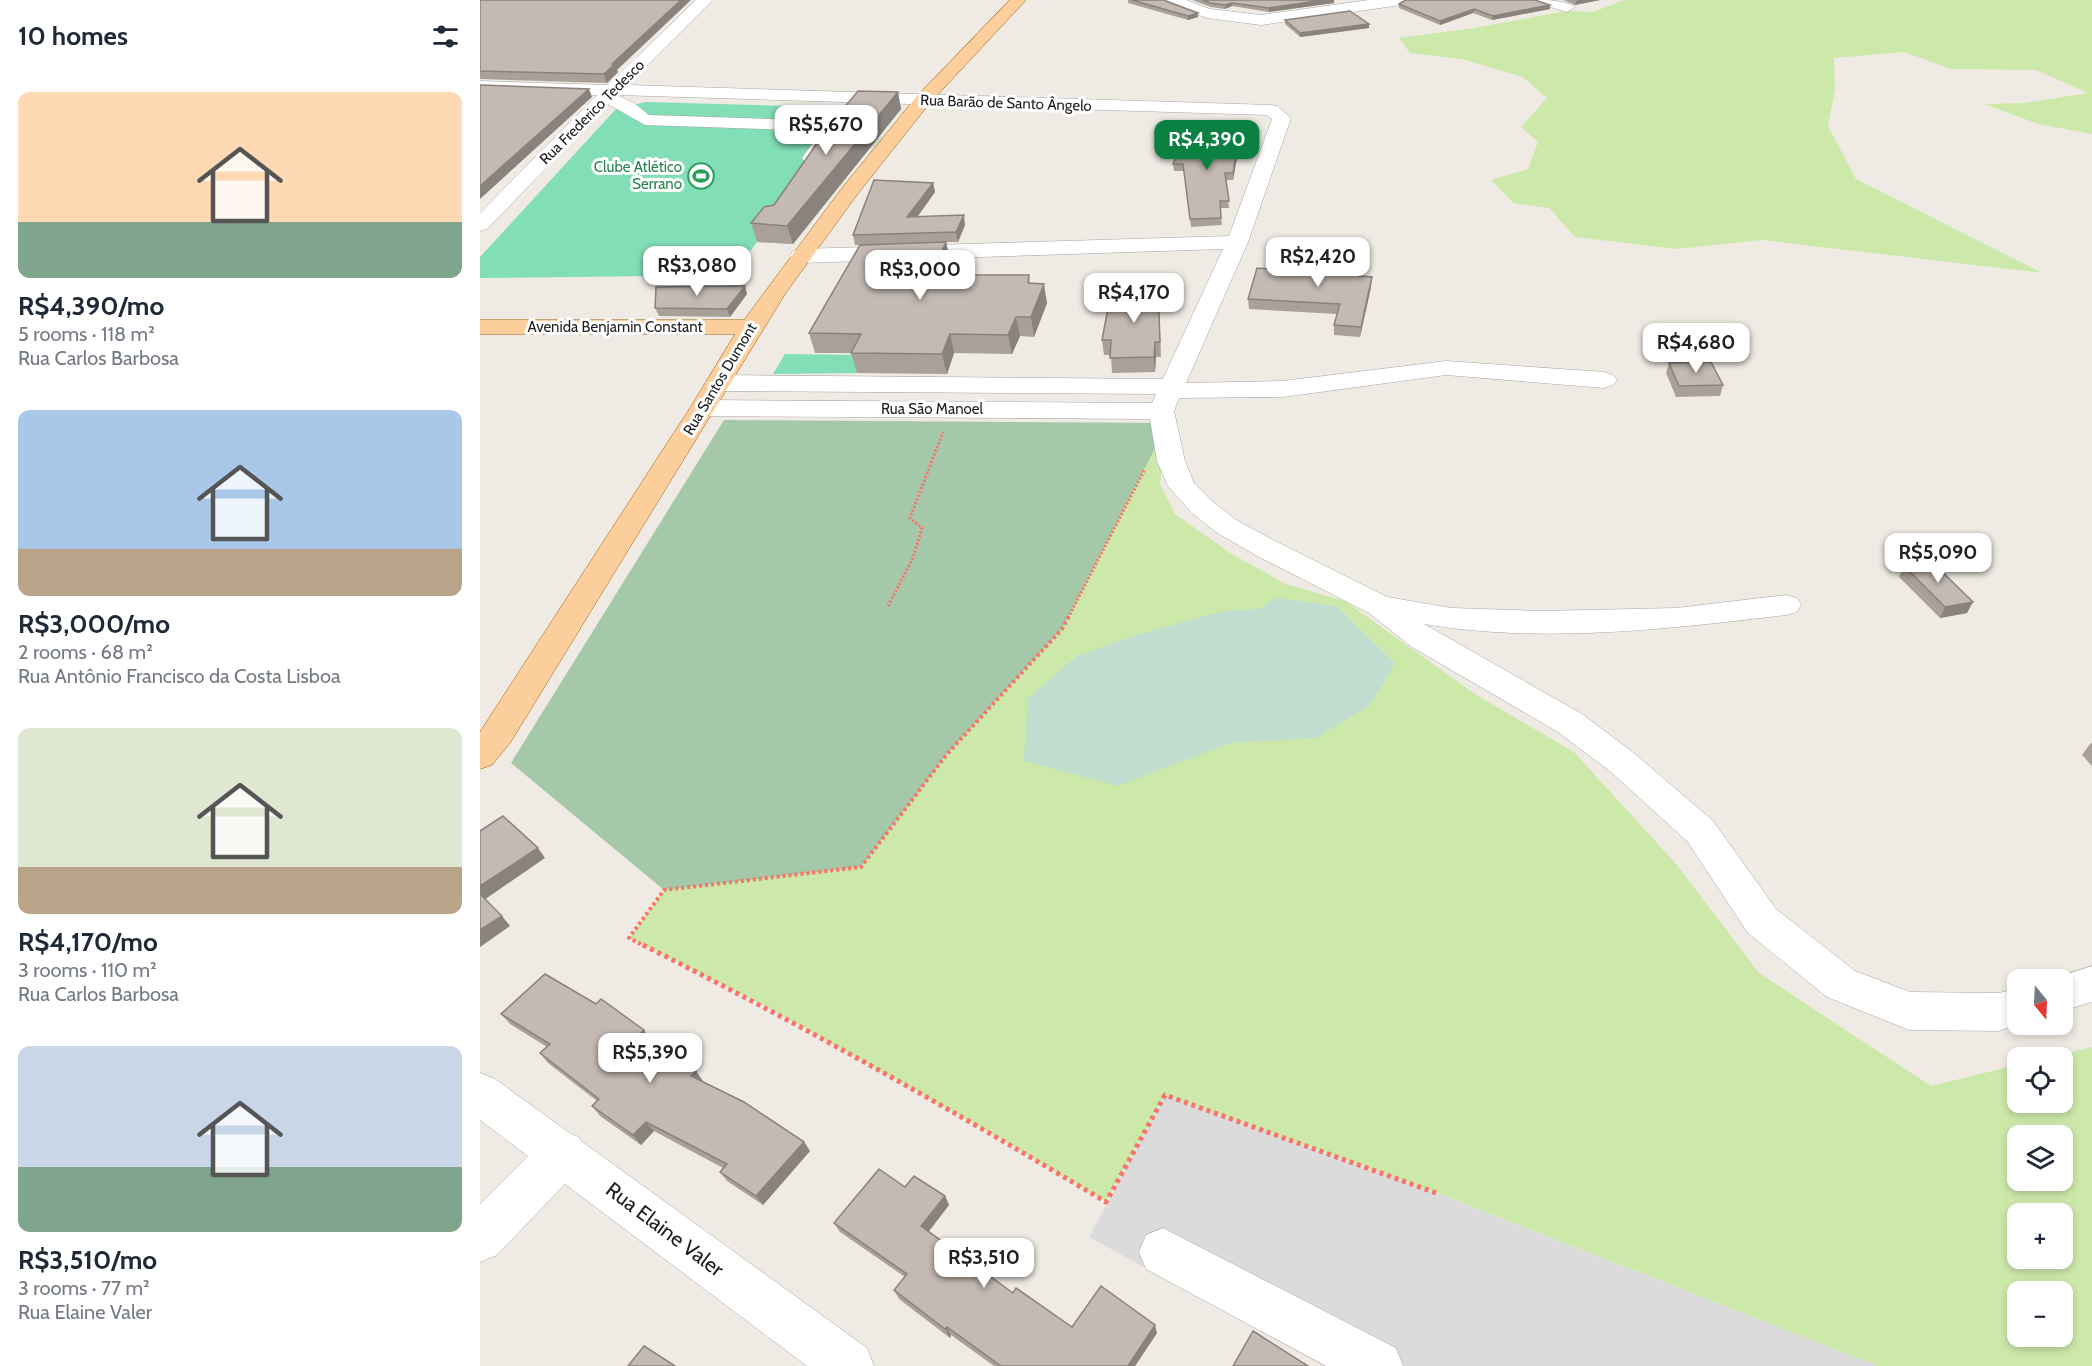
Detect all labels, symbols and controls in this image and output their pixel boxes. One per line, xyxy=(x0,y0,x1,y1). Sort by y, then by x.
text: 10 homes xyxy=(18,20,128,52)
icon: filters xyxy=(429,20,462,53)
street label: Rua Frederico Tedesco xyxy=(536,56,648,168)
street label: Rua Barão de Santo Ângelo xyxy=(920,90,1092,115)
pin: R$5,670 xyxy=(771,105,881,156)
text: R$5,670 xyxy=(789,112,863,136)
pin: R$4,390 xyxy=(1152,120,1262,171)
text: R$4,390 xyxy=(1168,127,1246,151)
icon: home xyxy=(186,131,294,239)
place label: Clube Atlético Serrano xyxy=(594,158,682,193)
sports icon: Clube Atlético Serrano xyxy=(686,161,716,191)
pin: R$2,420 xyxy=(1263,237,1373,288)
text: R$2,420 xyxy=(1280,244,1356,268)
pin: R$3,080 xyxy=(642,246,752,297)
pin: R$3,000 xyxy=(865,250,975,301)
text: R$3,080 xyxy=(657,253,737,277)
text: R$3,000 xyxy=(879,257,961,281)
pin: R$4,170 xyxy=(1079,273,1189,324)
text: R$4,170 xyxy=(1098,280,1170,304)
text: R$4,390/mo xyxy=(18,290,164,322)
street label: Avenida Benjamin Constant xyxy=(527,318,703,336)
street label: Rua Santos Dumont xyxy=(679,320,761,438)
text: 5 rooms · 118 m² xyxy=(18,322,155,346)
pin: R$4,680 xyxy=(1641,323,1751,374)
text: R$4,680 xyxy=(1657,330,1735,354)
text: Rua Carlos Barbosa xyxy=(18,346,179,370)
street label: Rua São Manoel xyxy=(881,400,983,418)
icon: home xyxy=(186,449,294,557)
pin: R$5,090 xyxy=(1883,533,1993,584)
text: R$5,090 xyxy=(1899,540,1977,564)
text: R$3,000/mo xyxy=(18,608,170,640)
text: 2 rooms · 68 m² xyxy=(18,640,153,664)
text: Rua Antônio Francisco da Costa Lisboa xyxy=(18,664,340,688)
icon: home xyxy=(186,767,294,875)
text: R$4,170/mo xyxy=(18,926,158,958)
text: 3 rooms · 110 m² xyxy=(18,958,157,982)
north arrow xyxy=(2007,969,2073,1035)
map controls xyxy=(2007,969,2073,1347)
text: Rua Carlos Barbosa xyxy=(18,982,179,1006)
pin: R$5,390 xyxy=(595,1033,705,1084)
text: R$5,390 xyxy=(612,1040,688,1064)
button: locate xyxy=(2007,1047,2073,1113)
icon: home xyxy=(186,1085,294,1193)
button: layers xyxy=(2007,1125,2073,1191)
street label: Rua Elaine Valer xyxy=(601,1177,729,1282)
button: + xyxy=(2007,1203,2073,1269)
pin: R$3,510 xyxy=(929,1238,1039,1289)
text: R$3,510/mo xyxy=(18,1244,157,1276)
text: R$3,510 xyxy=(948,1245,1020,1269)
text: 3 rooms · 77 m² xyxy=(18,1276,150,1300)
button: − xyxy=(2007,1281,2073,1347)
text: Rua Elaine Valer xyxy=(18,1300,152,1324)

